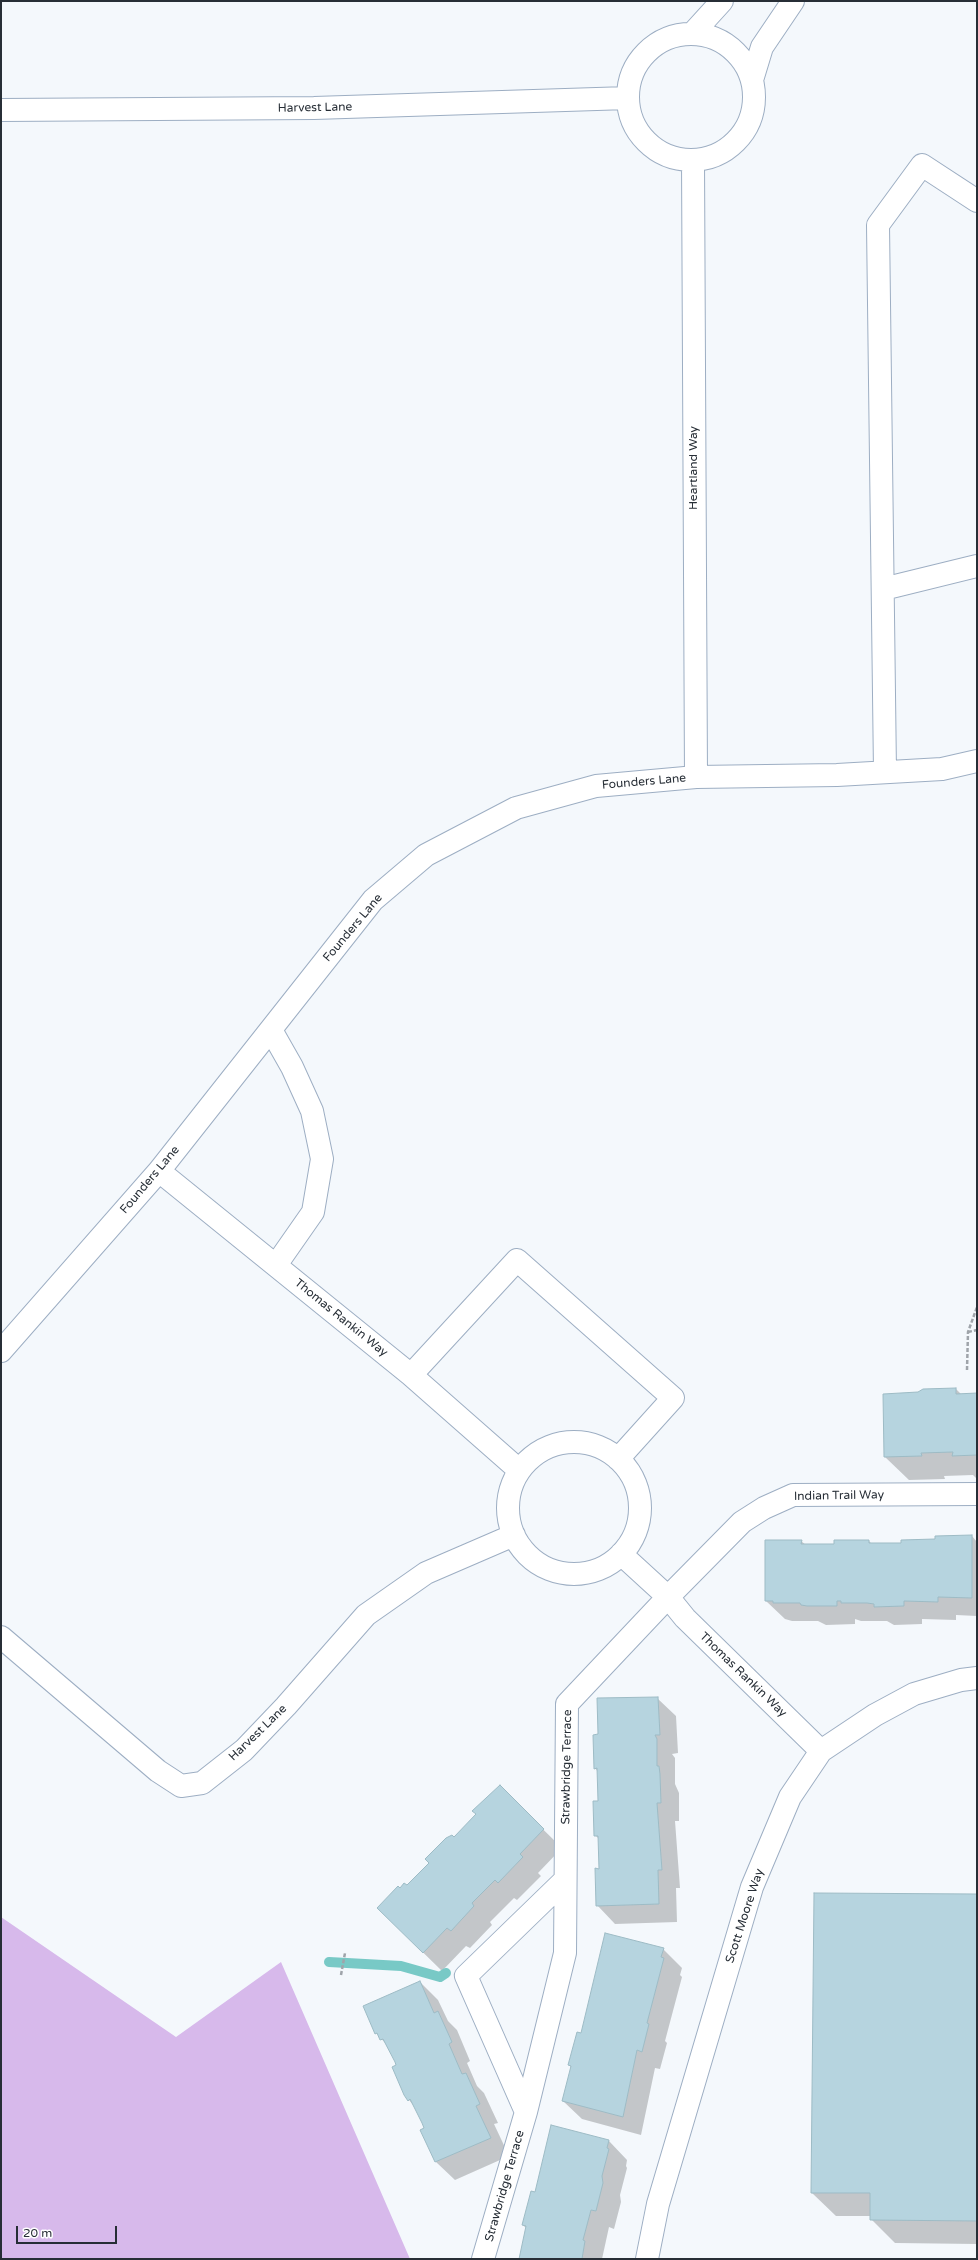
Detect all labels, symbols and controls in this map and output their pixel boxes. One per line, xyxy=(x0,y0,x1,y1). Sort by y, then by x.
street label: Harvest Lane xyxy=(278,100,352,116)
street label: Heartland Way xyxy=(687,426,701,510)
street label: Founders Lane xyxy=(601,771,687,793)
street label: Founders Lane xyxy=(320,891,386,965)
street label: Founders Lane xyxy=(117,1143,183,1217)
street label: Thomas Rankin Way xyxy=(291,1276,391,1360)
street label: Indian Trail Way xyxy=(794,1488,884,1504)
street label: Thomas Rankin Way xyxy=(696,1630,790,1720)
street label: Harvest Lane xyxy=(226,1702,290,1764)
street label: Strawbridge Terrace xyxy=(559,1709,575,1825)
street label: Scott Moore Way xyxy=(723,1867,767,1965)
street label: Strawbridge Terrace xyxy=(482,2129,528,2243)
scale bar xyxy=(18,2218,119,2244)
text: 20 m xyxy=(23,2226,52,2240)

